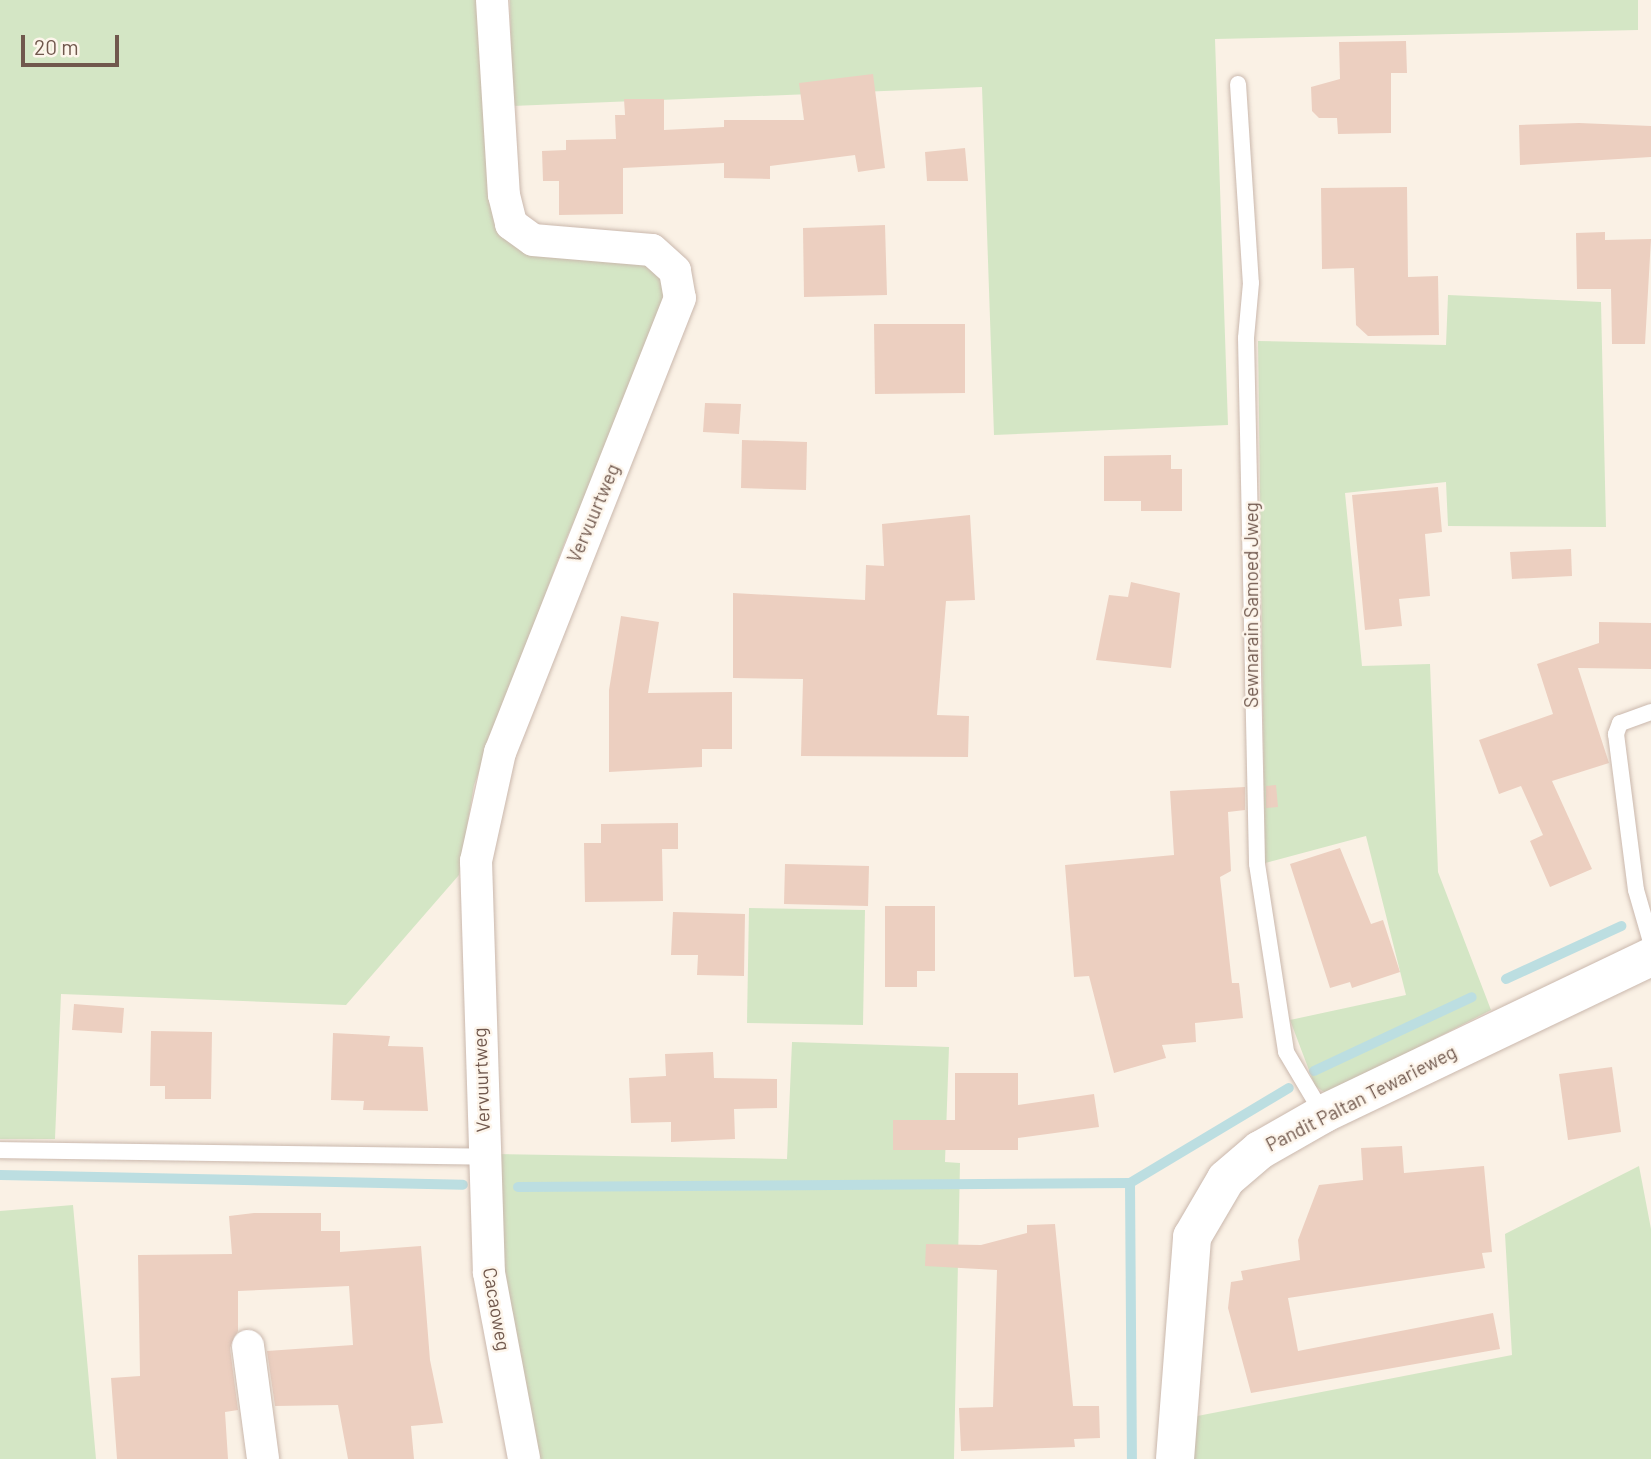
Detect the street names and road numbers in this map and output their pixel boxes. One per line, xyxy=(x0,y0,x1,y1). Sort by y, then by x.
street label: Vervuurtweg xyxy=(562,460,624,566)
street label: Sewnarain Samoed Jweg xyxy=(1240,502,1262,708)
street label: Vervuurtweg xyxy=(468,1027,494,1133)
street label: Pandit Paltan Tewarieweg xyxy=(1262,1040,1460,1156)
street label: Cacaoweg xyxy=(478,1265,516,1353)

